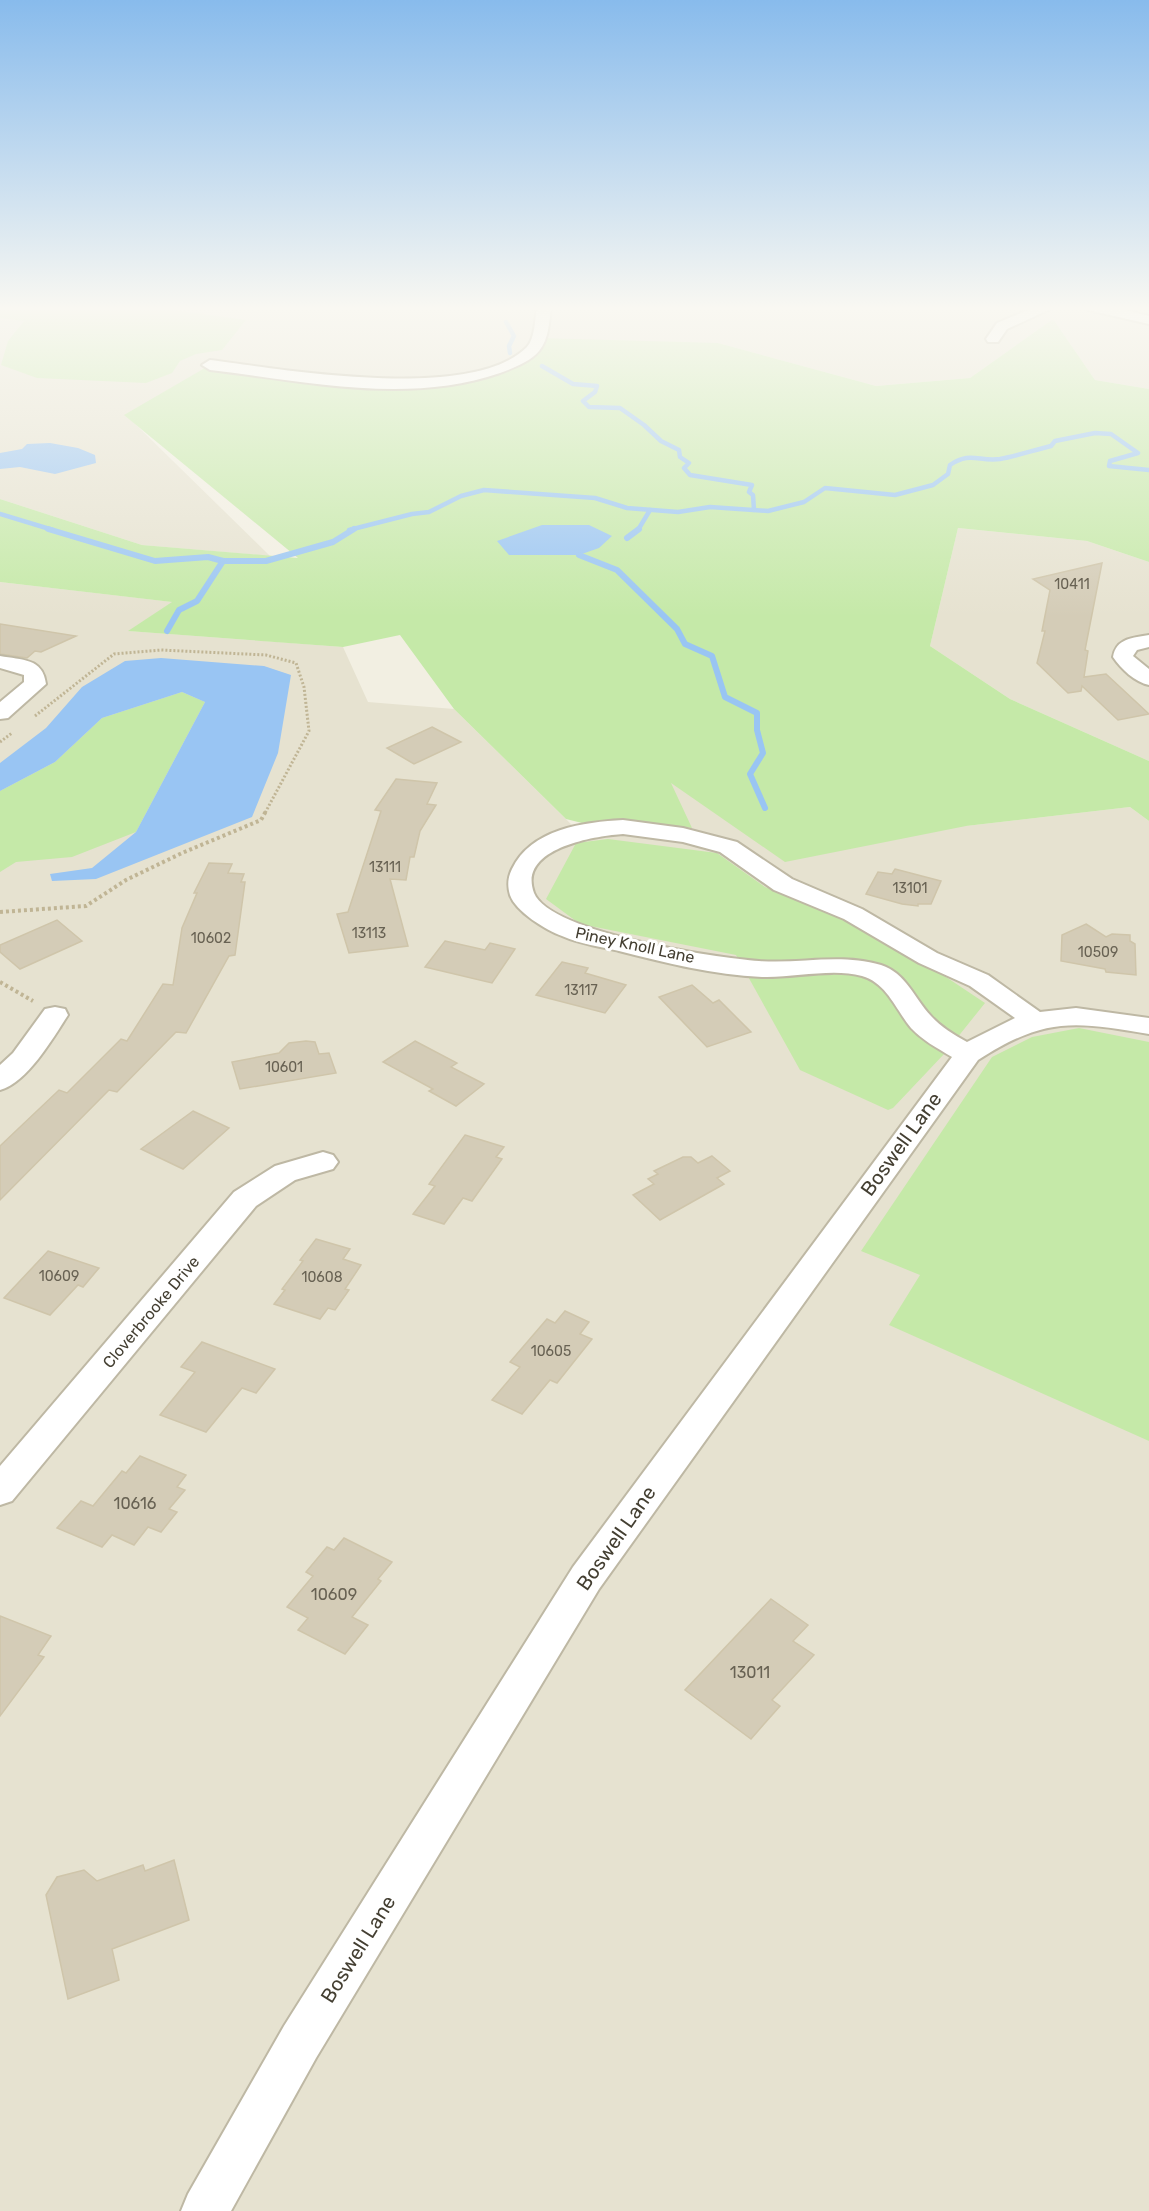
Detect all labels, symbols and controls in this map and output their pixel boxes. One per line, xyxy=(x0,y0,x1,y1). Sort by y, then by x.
house number: 10411 xyxy=(1054,576,1090,593)
house number: 13111 xyxy=(369,859,401,876)
house number: 13101 xyxy=(892,880,928,897)
street label: Piney Knoll Lane xyxy=(574,923,696,967)
house number: 13113 xyxy=(352,925,386,942)
house number: 10602 xyxy=(191,930,231,947)
house number: 10509 xyxy=(1078,944,1118,961)
house number: 13117 xyxy=(564,982,598,999)
house number: 10601 xyxy=(265,1059,303,1076)
street label: Boswell Lane xyxy=(855,1088,947,1200)
street label: Cloverbrooke Drive xyxy=(99,1252,203,1372)
house number: 10609 xyxy=(39,1268,79,1285)
house number: 10608 xyxy=(301,1269,343,1286)
house number: 10605 xyxy=(531,1343,571,1360)
street label: Boswell Lane xyxy=(571,1481,661,1595)
house number: 10616 xyxy=(114,1494,157,1513)
house number: 10609 xyxy=(311,1585,357,1604)
house number: 13011 xyxy=(730,1663,770,1682)
street label: Boswell Lane xyxy=(316,1891,400,2007)

